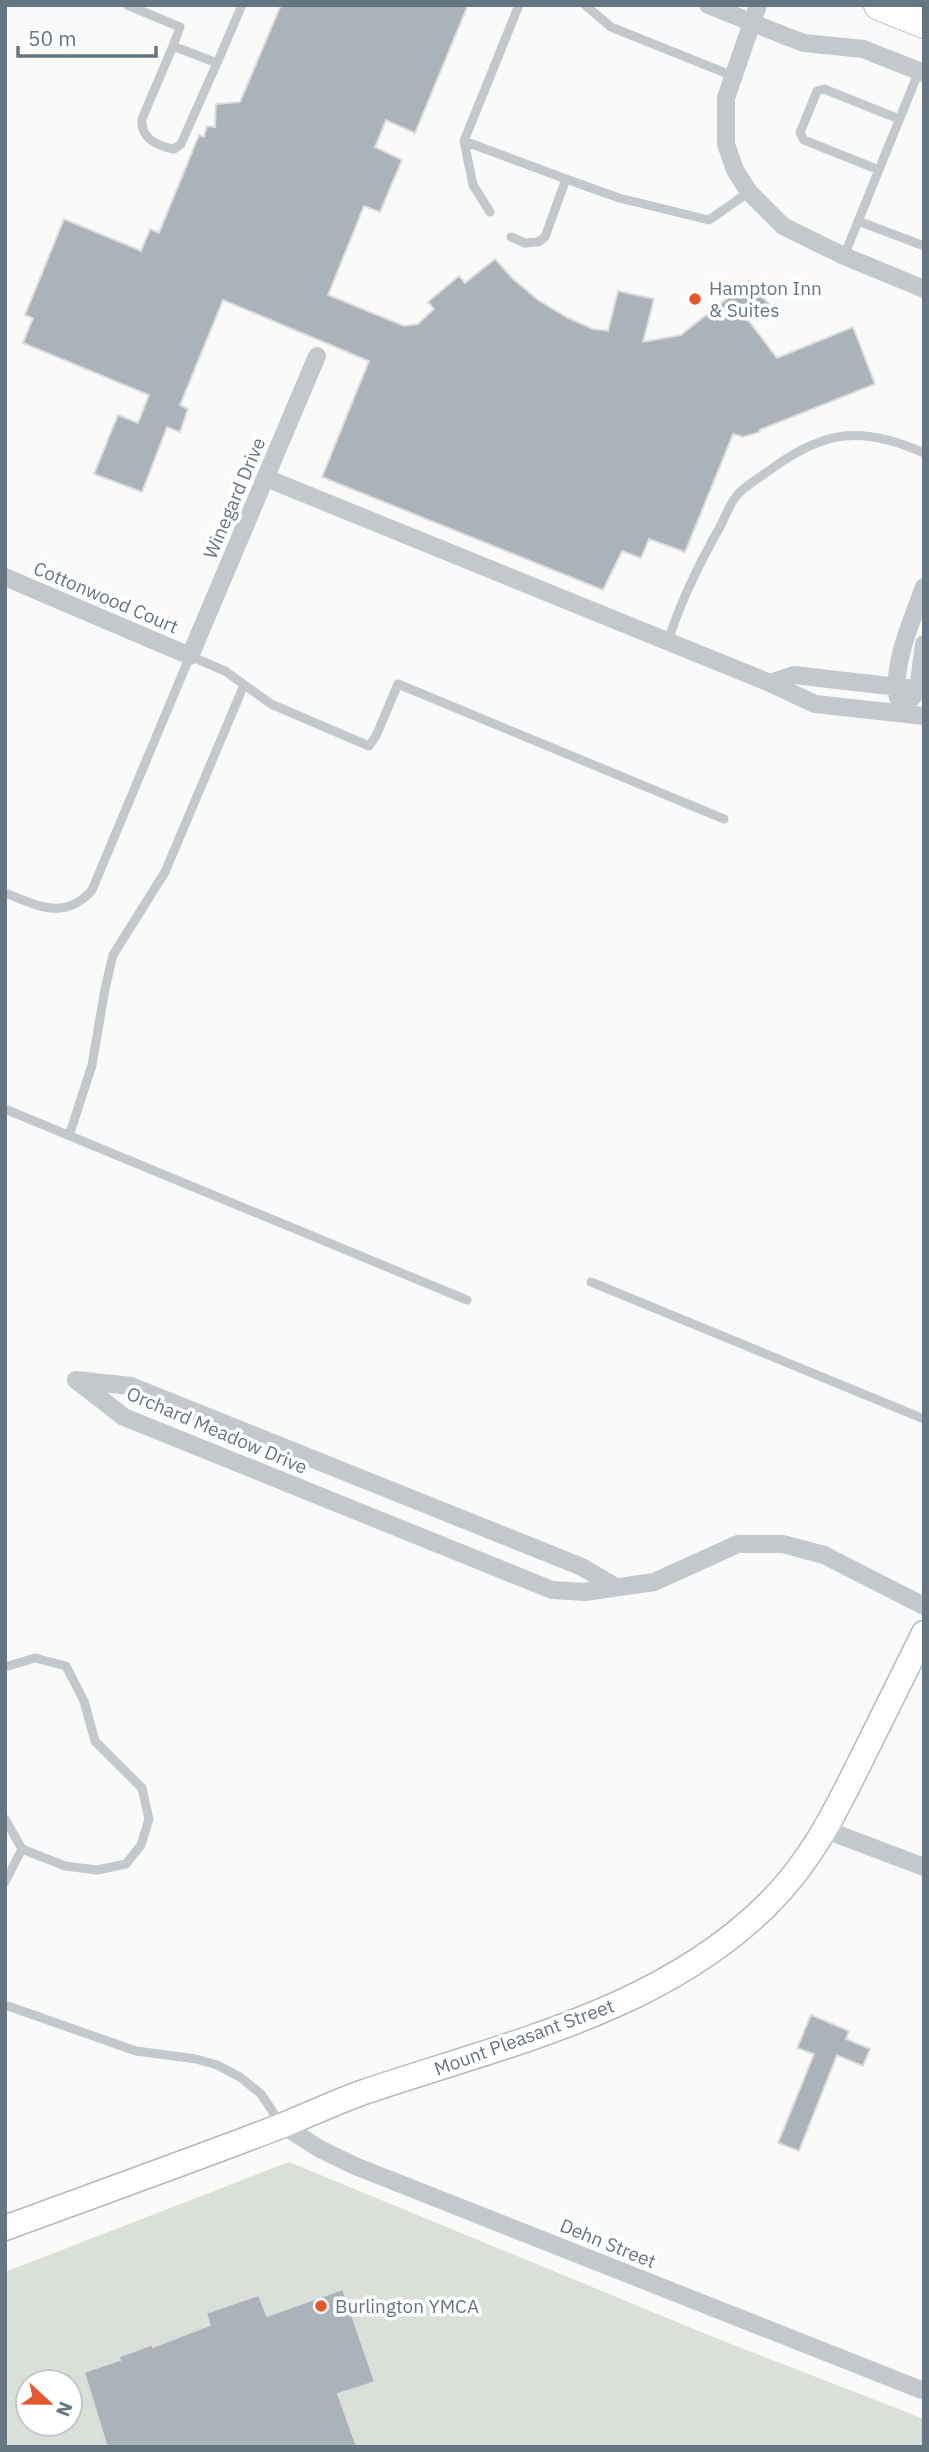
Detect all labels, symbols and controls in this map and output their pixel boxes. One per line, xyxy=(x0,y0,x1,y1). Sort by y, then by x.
scale bar xyxy=(18,14,156,58)
text: 50 m xyxy=(28,24,77,52)
place label: Hampton Inn & Suites xyxy=(709,276,822,322)
marker: Hampton Inn & Suites xyxy=(687,291,703,307)
street label: Winegard Drive xyxy=(198,434,270,562)
street label: Cottonwood Court xyxy=(30,556,182,638)
street label: Orchard Meadow Drive xyxy=(123,1381,311,1479)
street label: Mount Pleasant Street xyxy=(431,1993,617,2081)
street label: Dehn Street xyxy=(557,2213,659,2273)
place label: Burlington YMCA xyxy=(335,2294,479,2318)
marker: Burlington YMCA xyxy=(313,2298,329,2314)
north arrow xyxy=(14,2368,84,2438)
text: N xyxy=(51,2398,78,2420)

